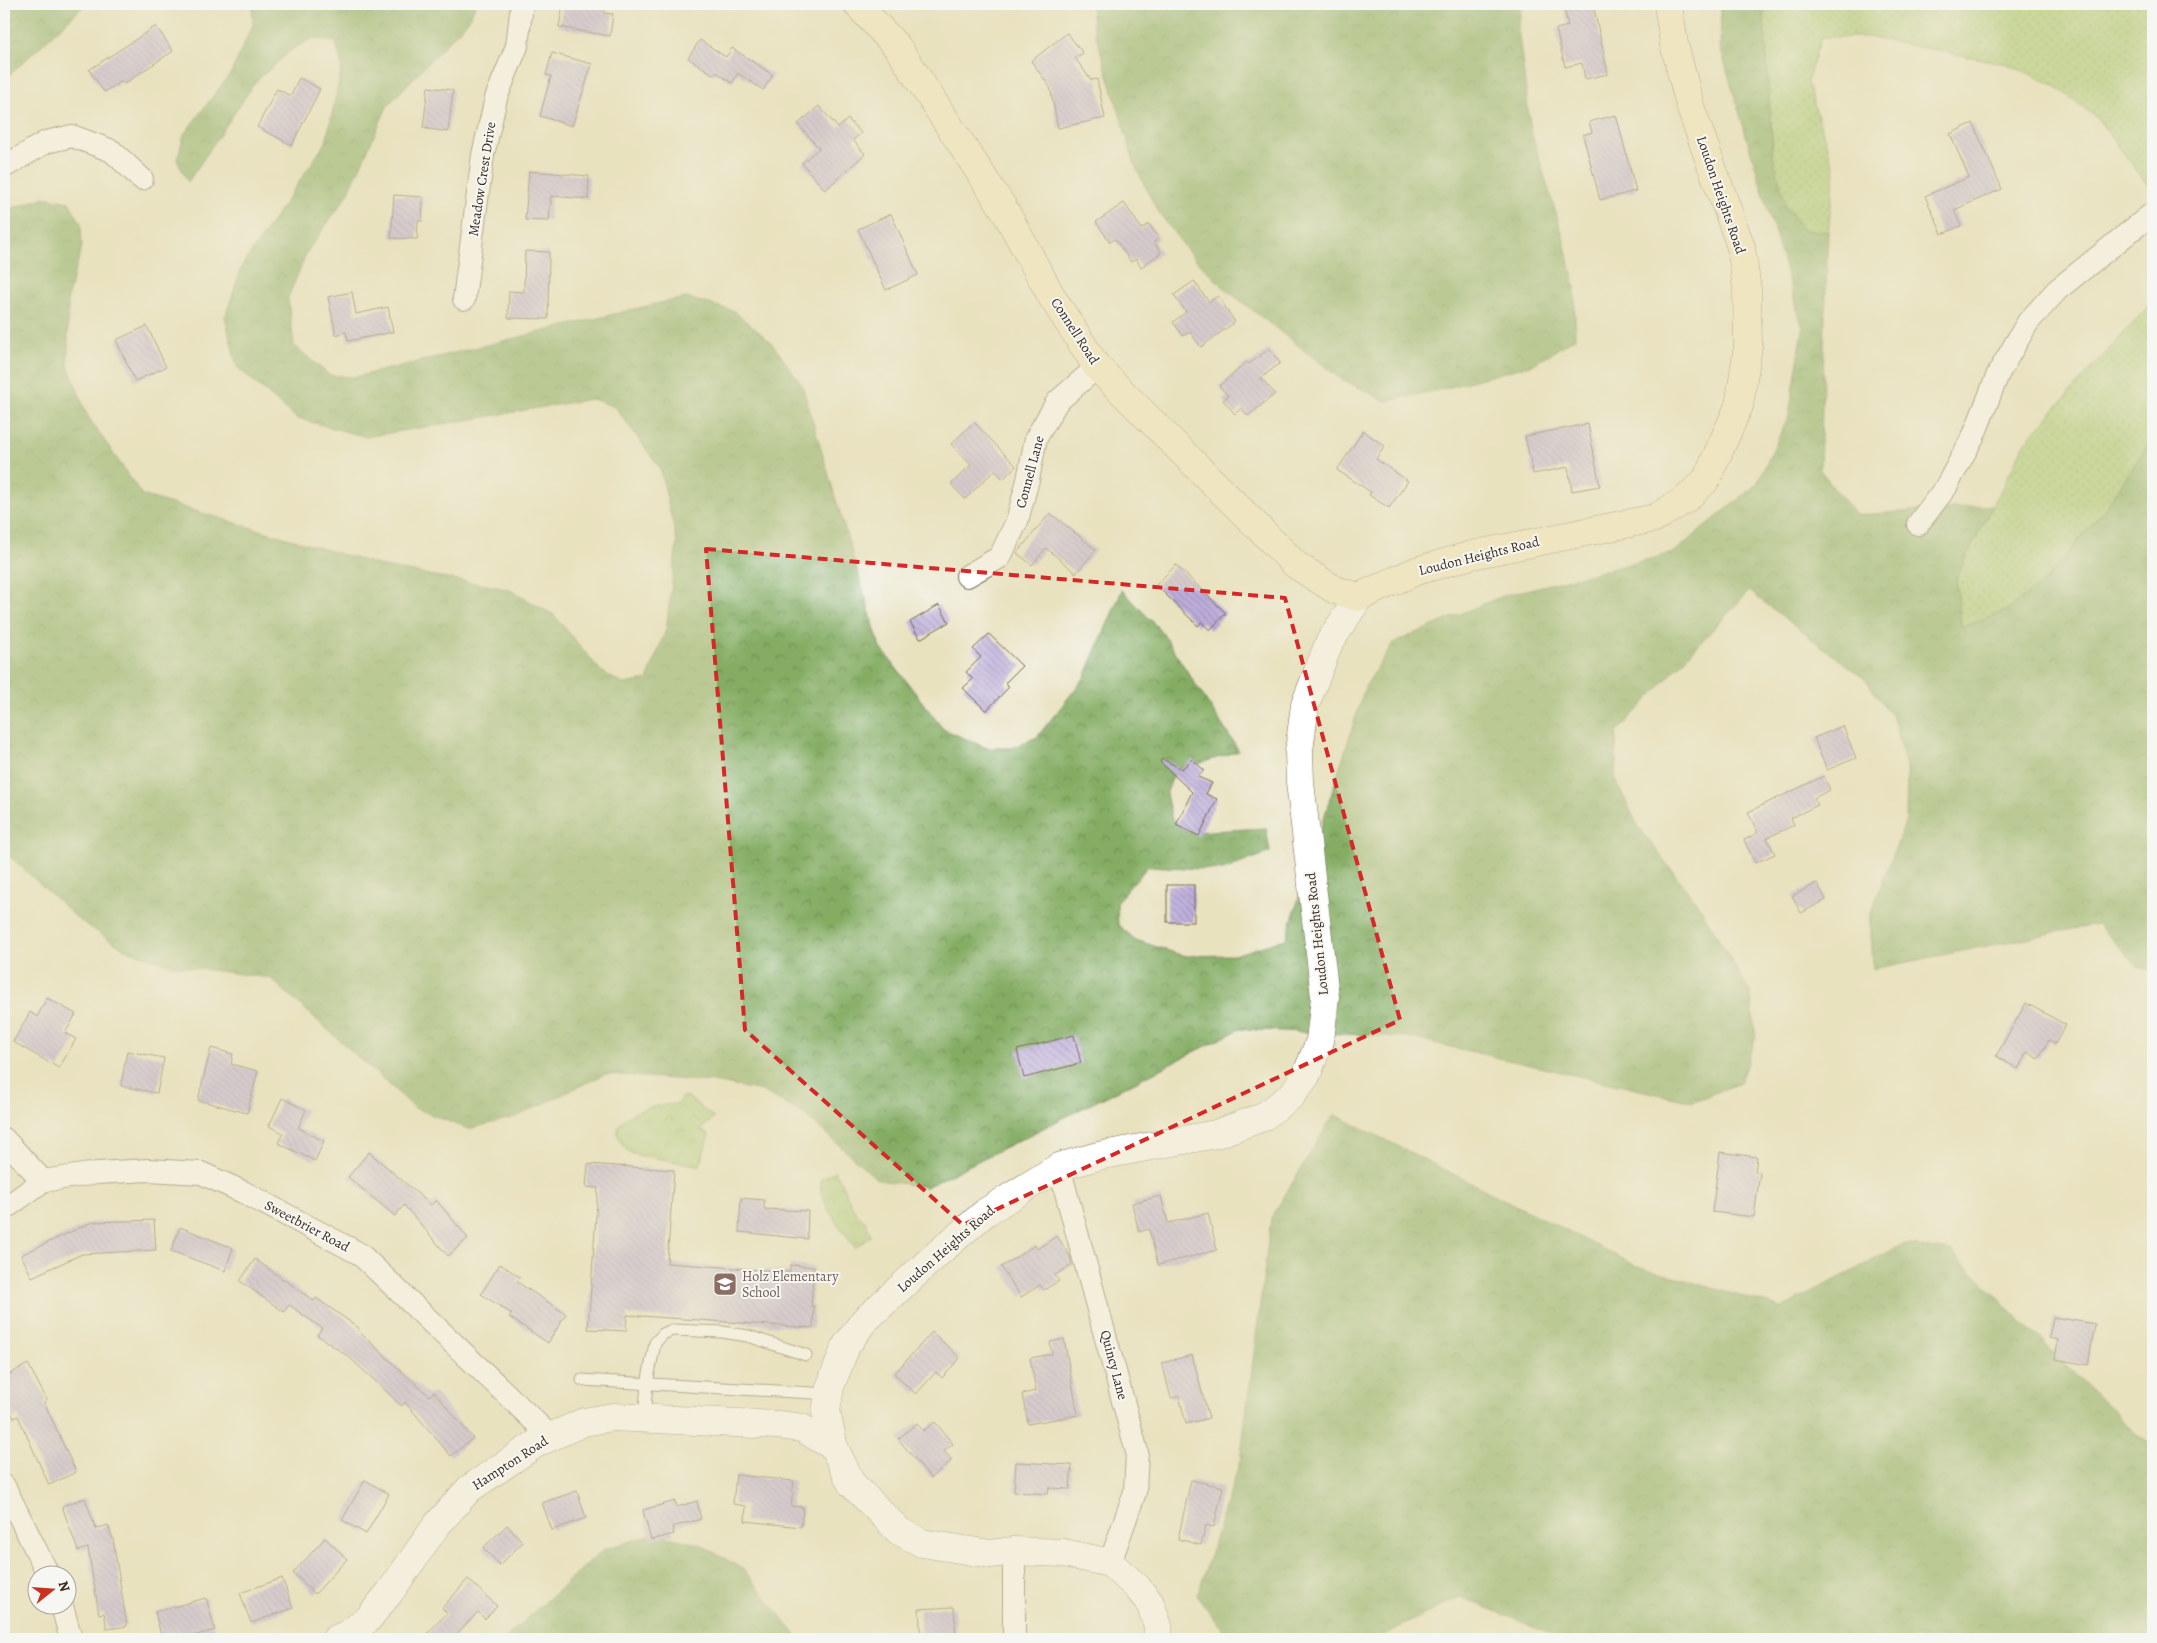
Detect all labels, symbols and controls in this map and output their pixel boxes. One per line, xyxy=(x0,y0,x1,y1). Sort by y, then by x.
street label: Meadow Crest Drive xyxy=(464,120,500,238)
street label: Loudon Heights Road xyxy=(1692,133,1750,257)
street label: Connell Road xyxy=(1046,294,1104,368)
street label: Connell Lane xyxy=(1011,434,1049,510)
street label: Loudon Heights Road xyxy=(1417,532,1542,580)
street label: Loudon Heights Road xyxy=(1301,871,1333,997)
street label: Sweetbrier Road xyxy=(261,1196,353,1257)
street label: Loudon Heights Road xyxy=(893,1201,999,1297)
place label: Holz Elementary School xyxy=(742,1267,839,1302)
school or university icon: Holz Elementary School xyxy=(712,1271,738,1297)
street label: Quincy Lane xyxy=(1096,1328,1132,1402)
street label: Hampton Road xyxy=(468,1431,552,1495)
north arrow xyxy=(28,1566,78,1616)
text: N xyxy=(53,1579,75,1594)

